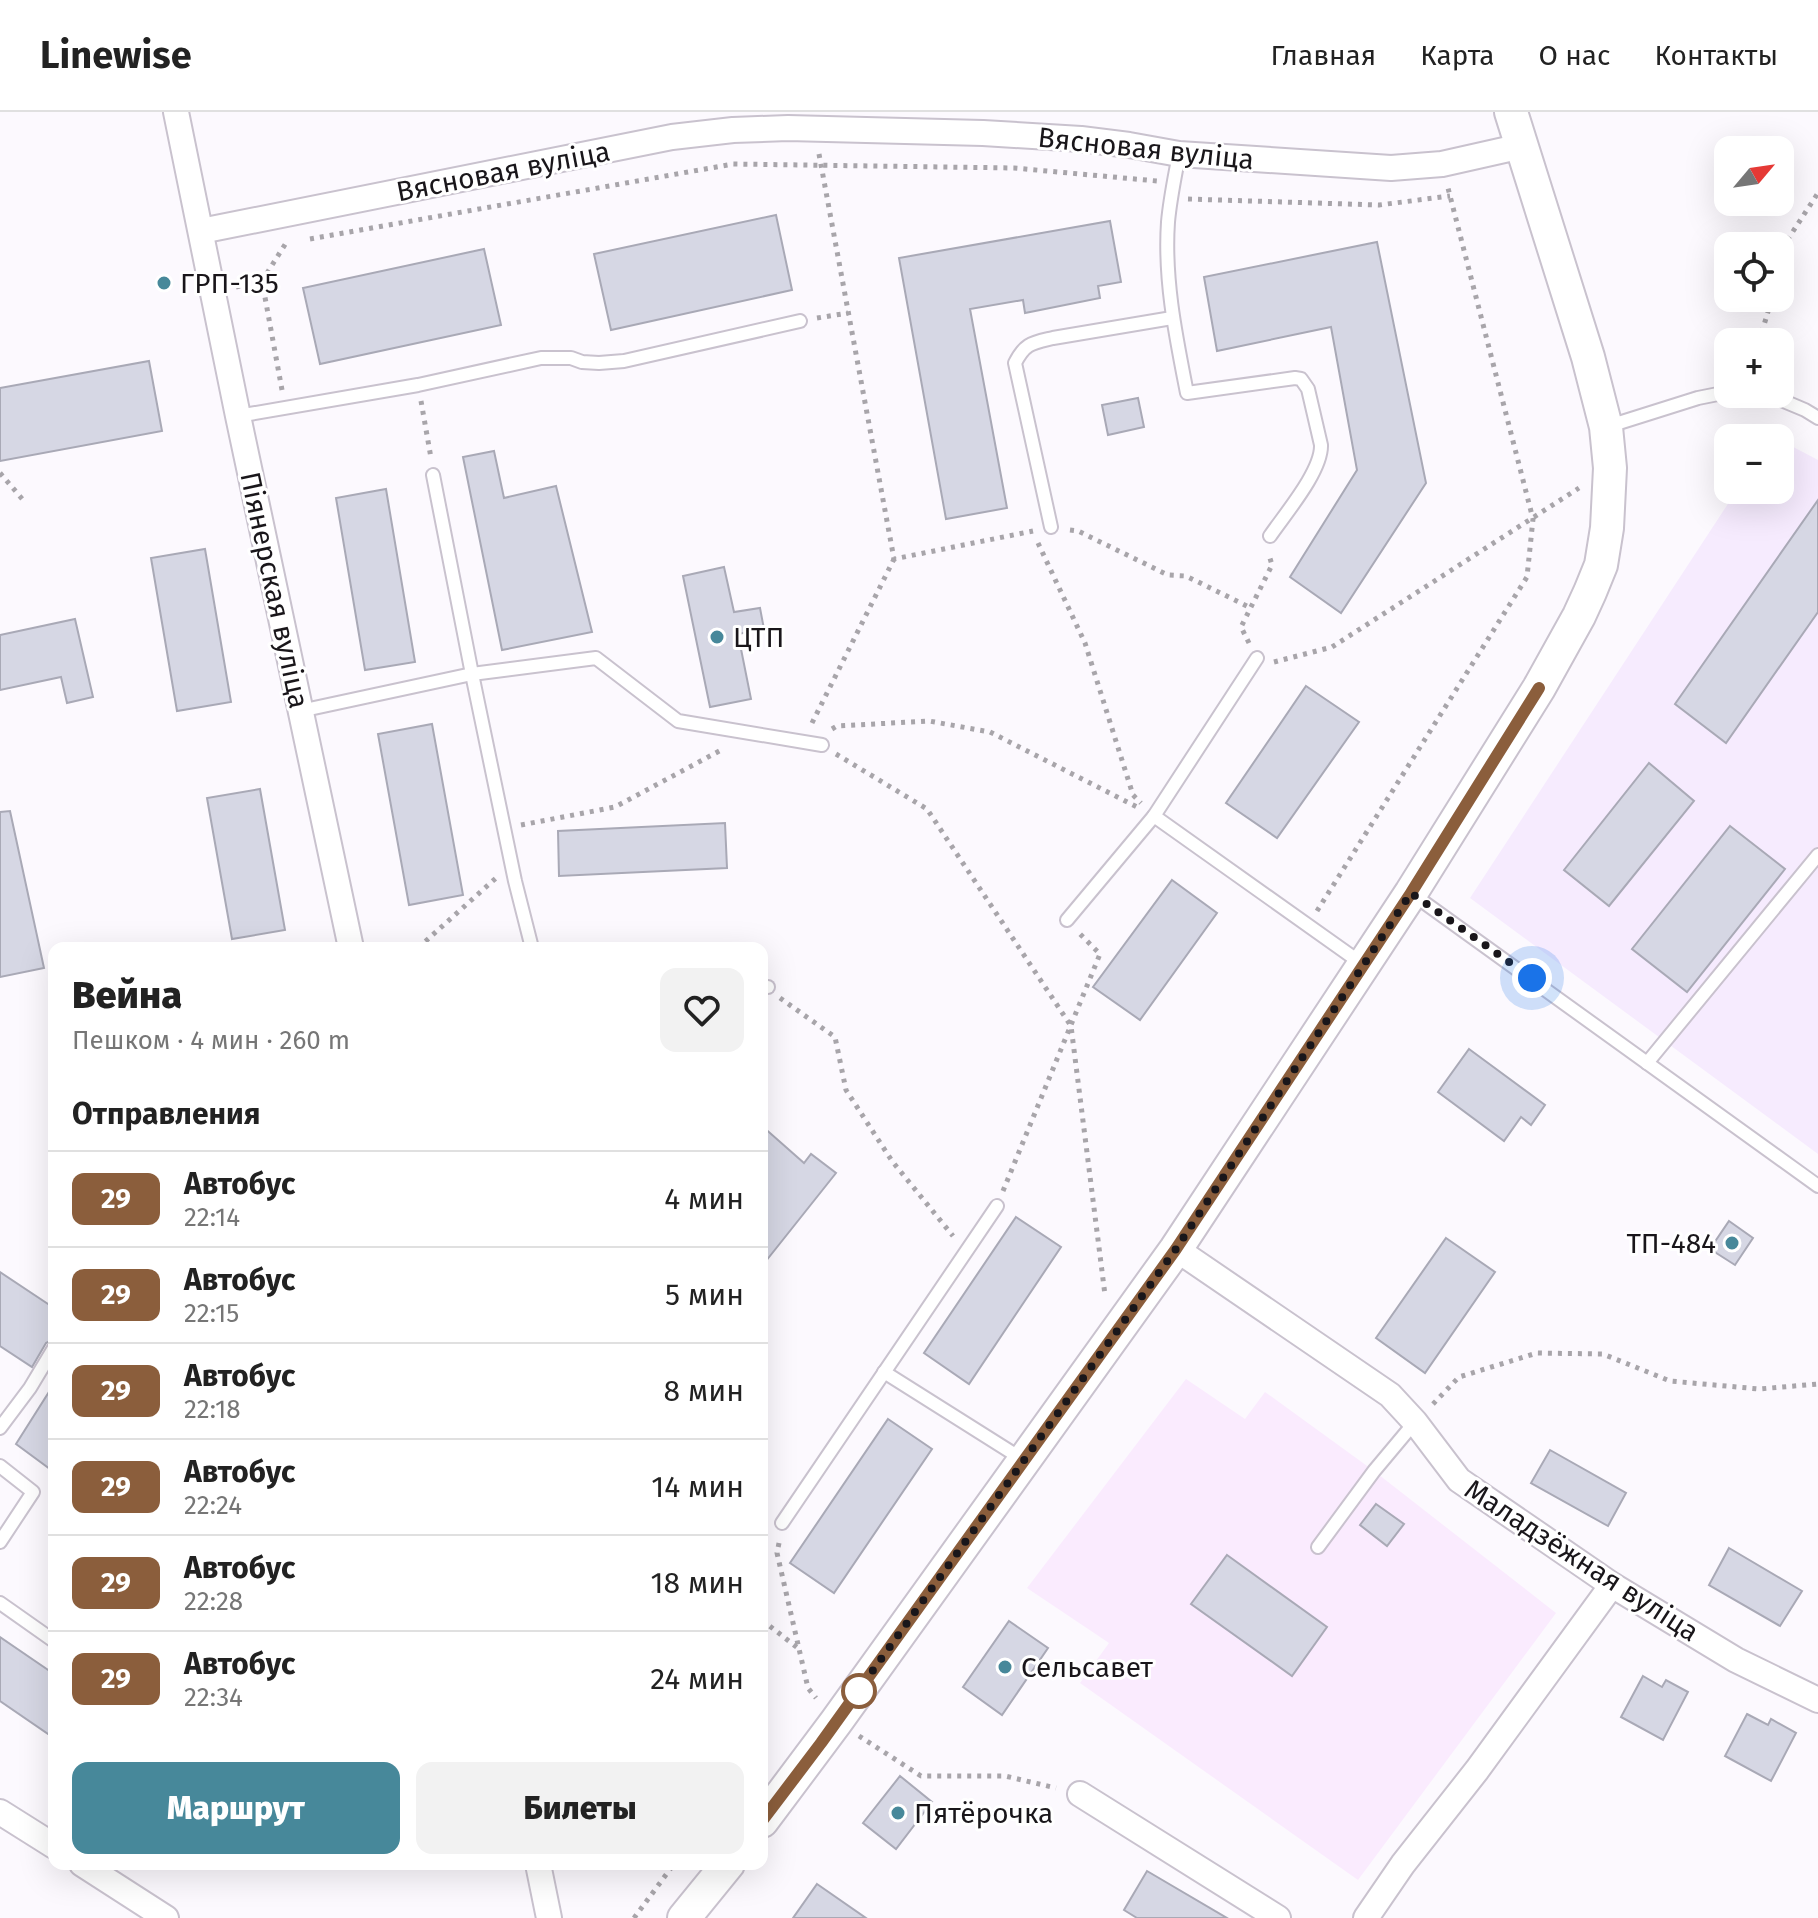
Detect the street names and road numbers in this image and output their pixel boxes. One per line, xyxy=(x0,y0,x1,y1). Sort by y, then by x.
street label: Вясновая вуліца xyxy=(1036,121,1256,176)
street label: Вясновая вуліца xyxy=(393,135,613,208)
street label: Піянерская вуліца xyxy=(233,469,316,711)
street label: Маладзёжная вуліца xyxy=(1459,1472,1705,1648)

